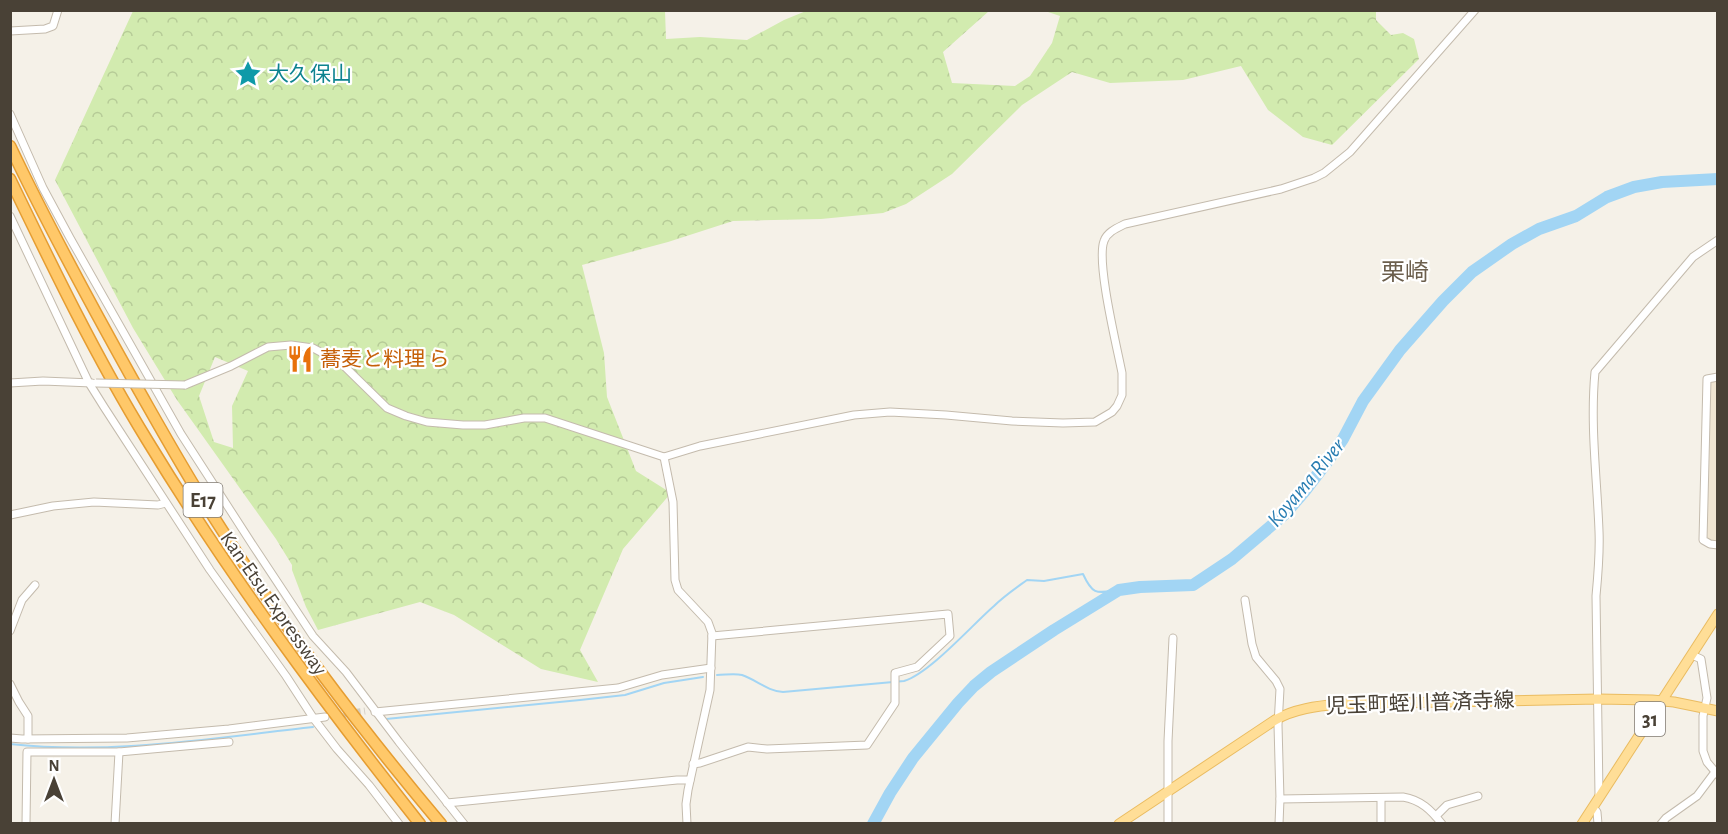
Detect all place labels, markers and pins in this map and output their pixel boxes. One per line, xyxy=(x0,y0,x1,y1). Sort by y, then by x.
place icon: 大久保山 xyxy=(233,59,263,89)
place label: 大久保山 xyxy=(268,63,352,85)
restaurant icon: 蕎麦と料理 ら xyxy=(285,344,315,374)
place label: 蕎麦と料理 ら xyxy=(320,348,449,370)

